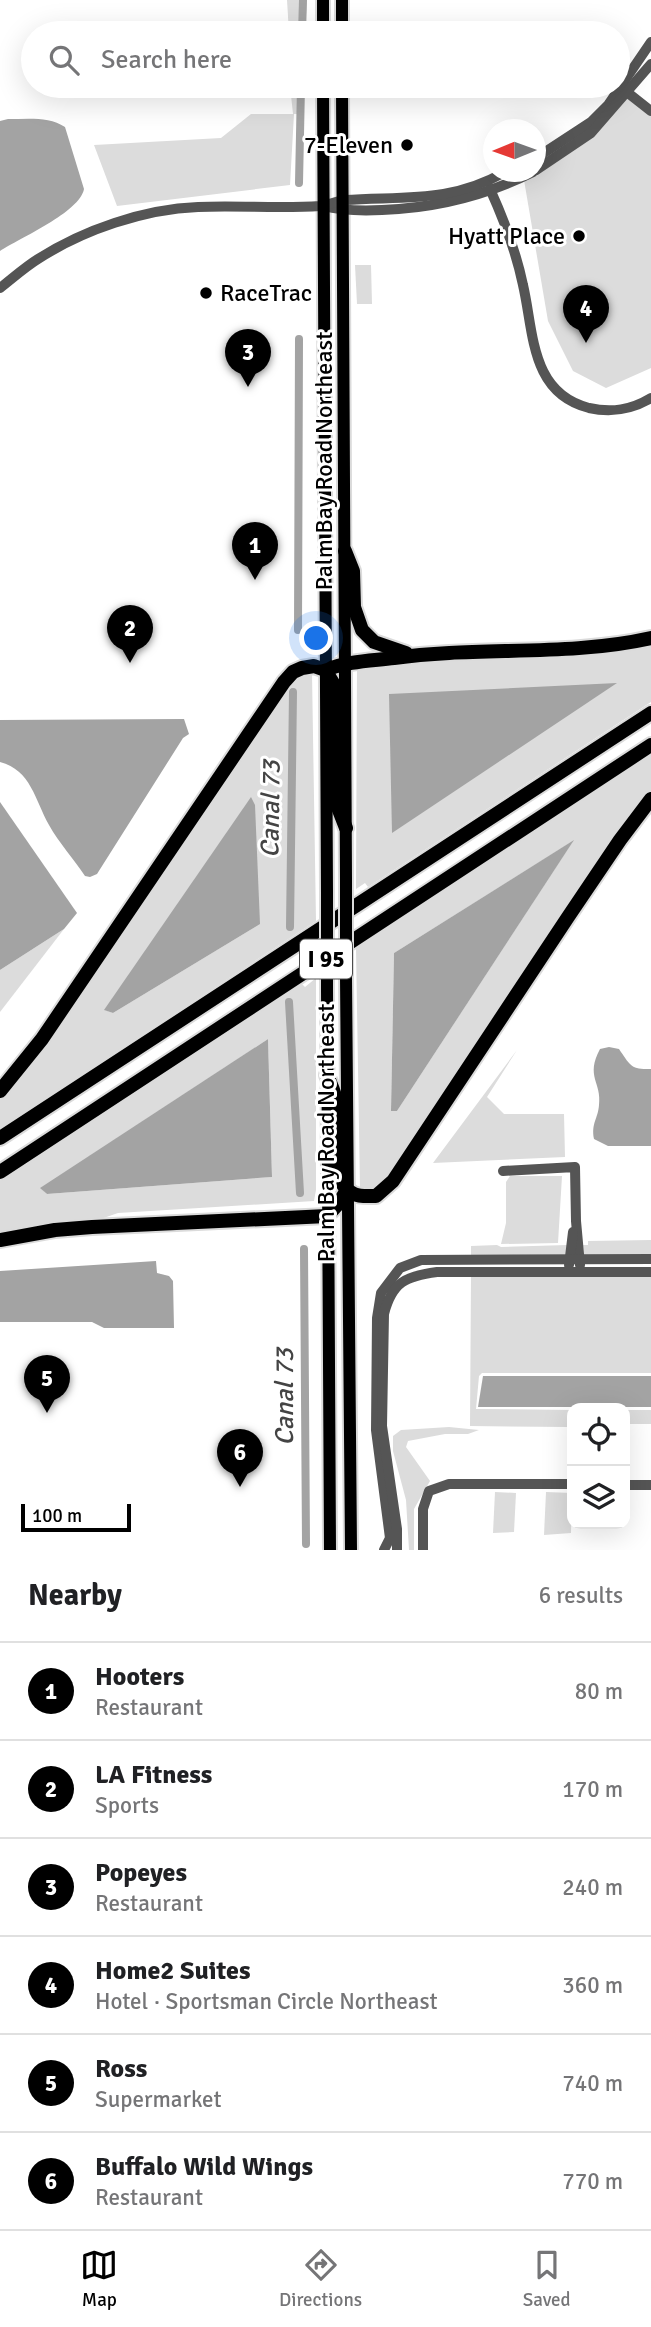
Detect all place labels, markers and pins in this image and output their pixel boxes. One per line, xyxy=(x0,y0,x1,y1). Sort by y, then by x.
place label: 7-Eleven xyxy=(304,130,393,160)
marker: 7-Eleven xyxy=(399,137,415,153)
place label: Hyatt Place xyxy=(448,221,565,251)
marker: Hyatt Place xyxy=(571,228,587,244)
place label: RaceTrac xyxy=(220,278,312,308)
marker: RaceTrac xyxy=(198,285,214,301)
pin: 4 xyxy=(563,285,609,343)
pin: 3 xyxy=(225,329,271,387)
pin: 1 xyxy=(232,522,278,580)
pin: 2 xyxy=(107,605,153,663)
pin: 5 xyxy=(24,1355,70,1413)
pin: 6 xyxy=(217,1429,263,1487)

